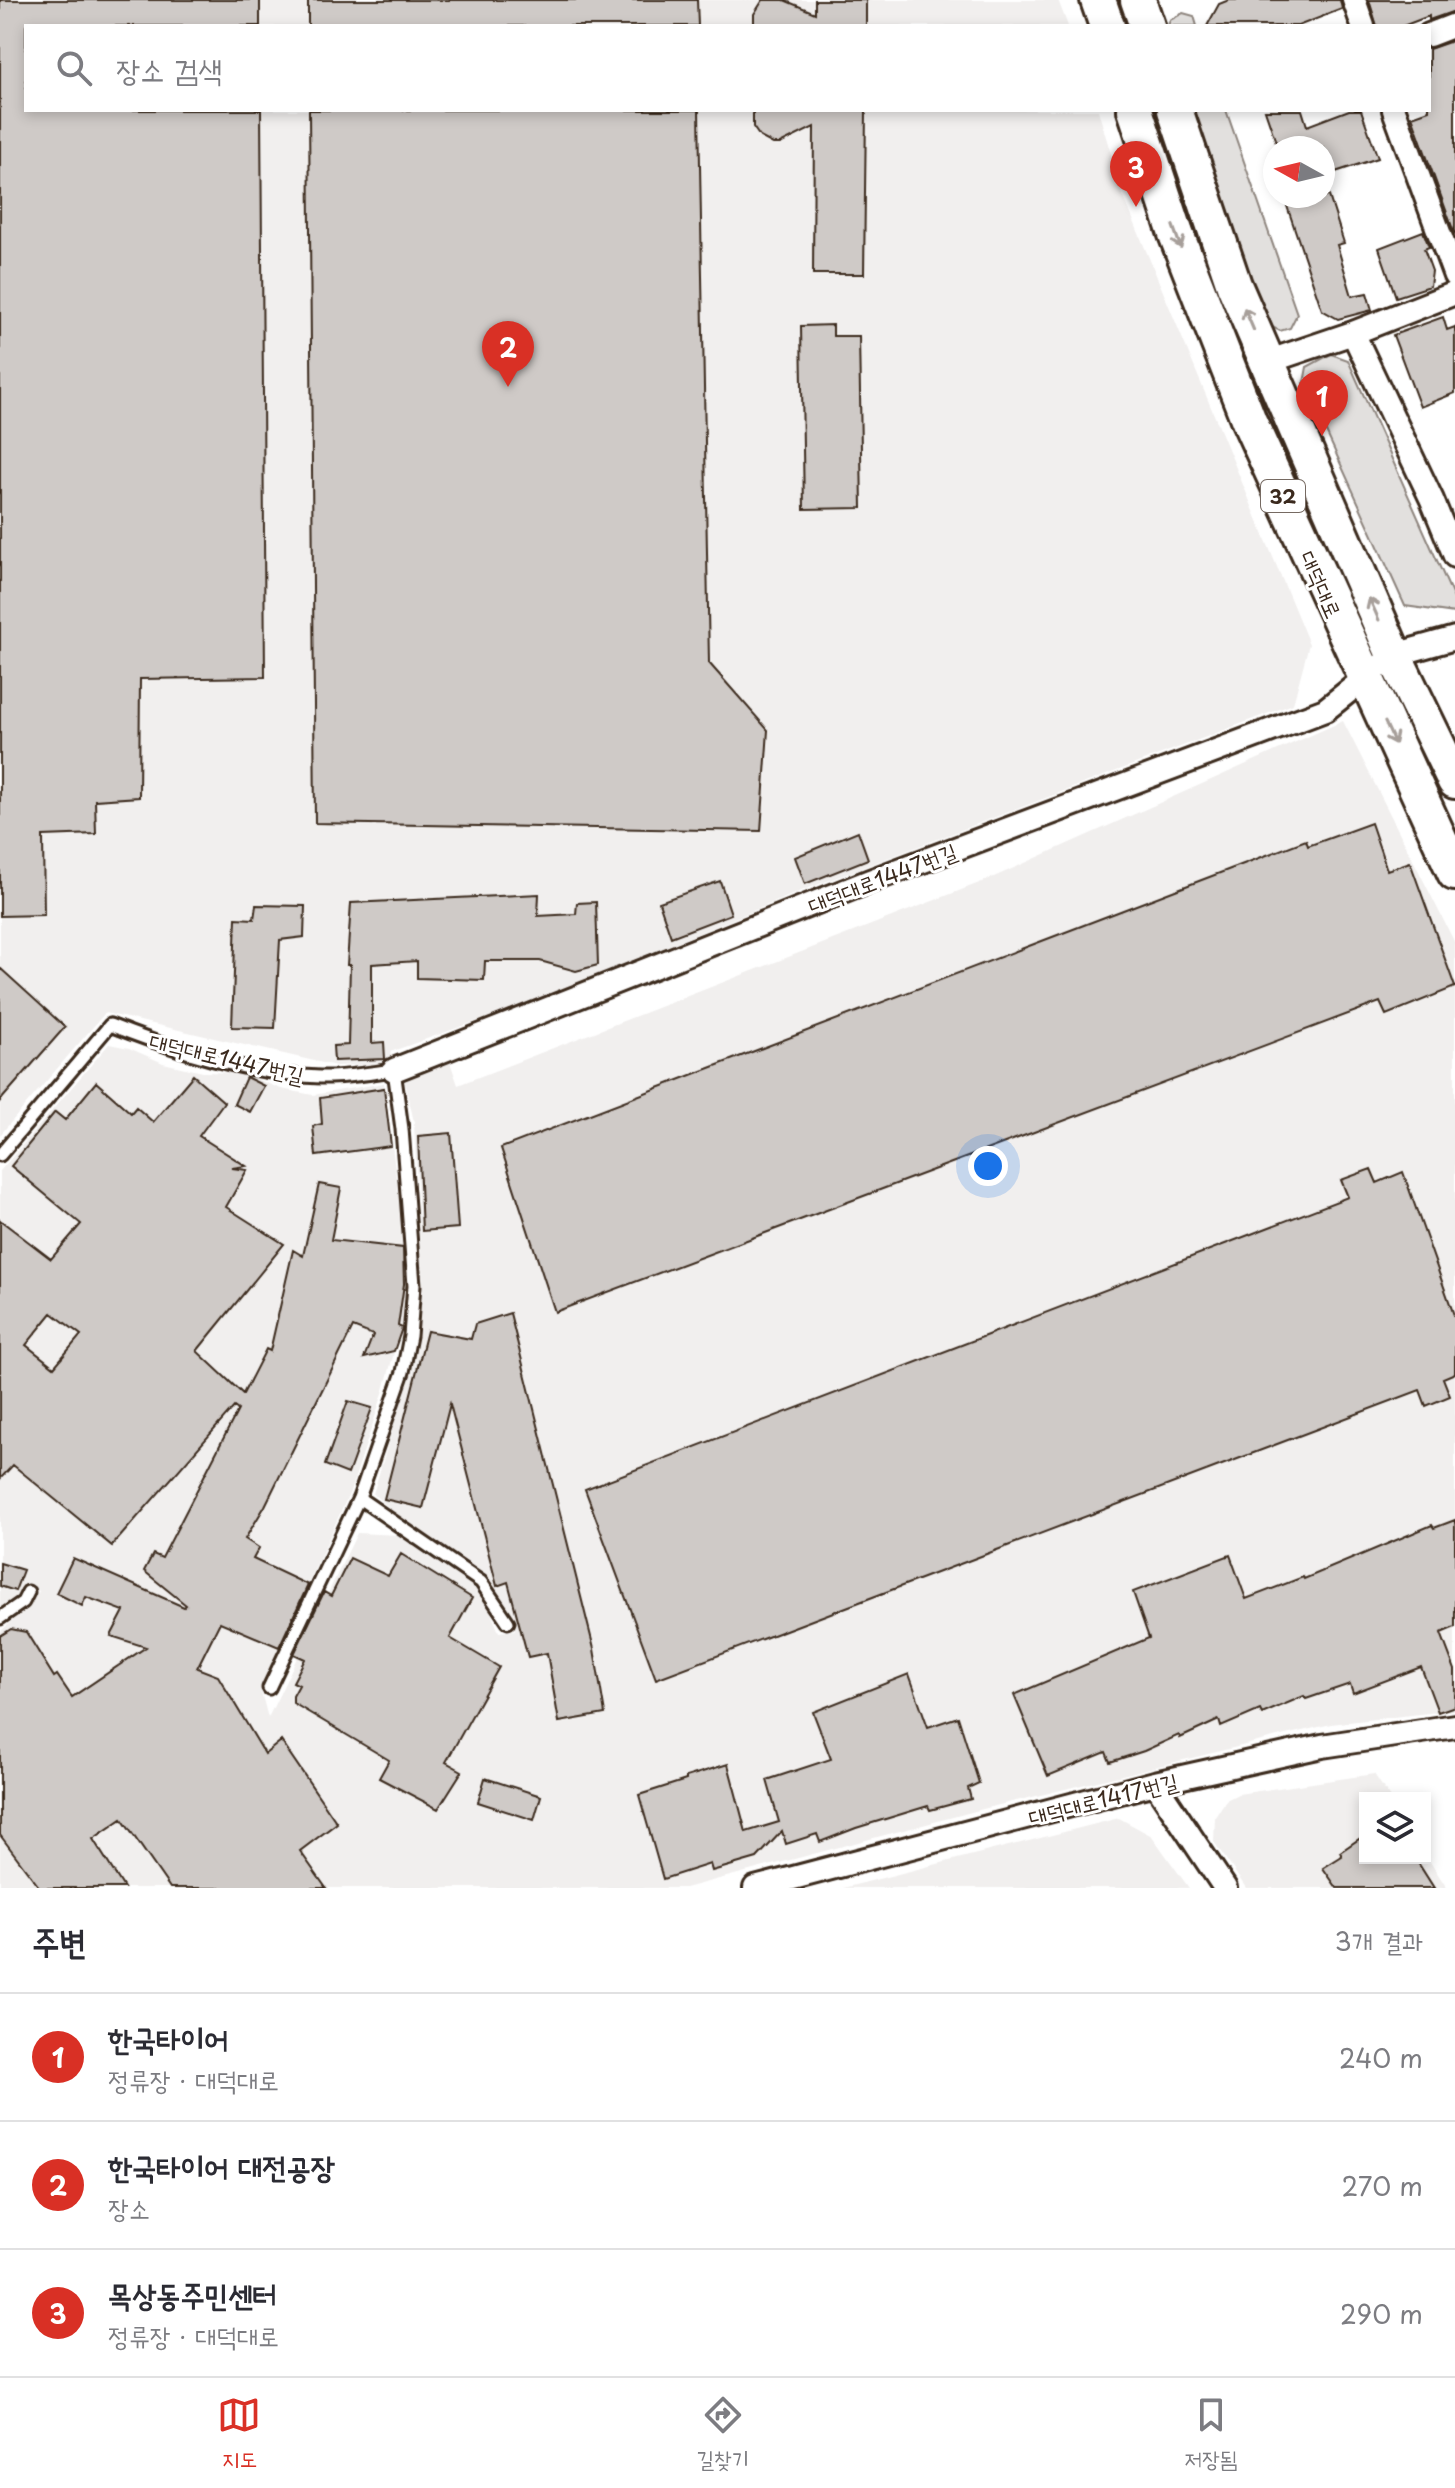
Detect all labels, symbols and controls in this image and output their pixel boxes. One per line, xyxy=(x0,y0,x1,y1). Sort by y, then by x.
search box xyxy=(24,24,1431,112)
icon: search xyxy=(52,46,96,90)
text: 장소 검색 xyxy=(116,46,222,91)
north arrow xyxy=(1263,136,1335,208)
pin: 3 xyxy=(1110,141,1162,207)
one-way arrow xyxy=(1171,224,1186,249)
one-way arrow xyxy=(1240,307,1255,332)
pin: 2 xyxy=(482,321,534,387)
pin: 1 xyxy=(1296,370,1348,436)
road number: 32 xyxy=(1261,480,1305,512)
street label: 대덕대로 xyxy=(1293,545,1351,623)
one-way arrow xyxy=(1366,597,1381,622)
one-way arrow xyxy=(1384,720,1399,745)
street label: 대덕대로1447번길 xyxy=(803,833,962,921)
street label: 대덕대로1447번길 xyxy=(147,1023,308,1091)
your location xyxy=(968,1146,1008,1186)
street label: 대덕대로1417번길 xyxy=(1025,1763,1182,1833)
map controls xyxy=(1359,1792,1431,1864)
button: layers xyxy=(1359,1792,1431,1864)
text: 주변 xyxy=(32,1914,87,1966)
text: 3개 결과 xyxy=(1335,1921,1423,1960)
text: 한국타이어 xyxy=(108,2015,229,2060)
text: 1 xyxy=(52,2038,64,2077)
text: 240 m xyxy=(1339,2038,1423,2077)
text: 정류장 · 대덕대로 xyxy=(108,2060,279,2099)
text: 한국타이어 대전공장 xyxy=(108,2143,335,2188)
text: 2 xyxy=(49,2166,67,2205)
text: 270 m xyxy=(1342,2166,1423,2205)
text: 장소 xyxy=(108,2188,150,2227)
text: 목상동주민센터 xyxy=(108,2271,277,2316)
text: 3 xyxy=(49,2294,67,2333)
text: 290 m xyxy=(1340,2294,1423,2333)
text: 정류장 · 대덕대로 xyxy=(108,2316,279,2355)
tab: 지도 xyxy=(217,2393,261,2474)
tab: 길찾기 xyxy=(696,2393,749,2474)
tab: 저장됨 xyxy=(1184,2393,1238,2474)

